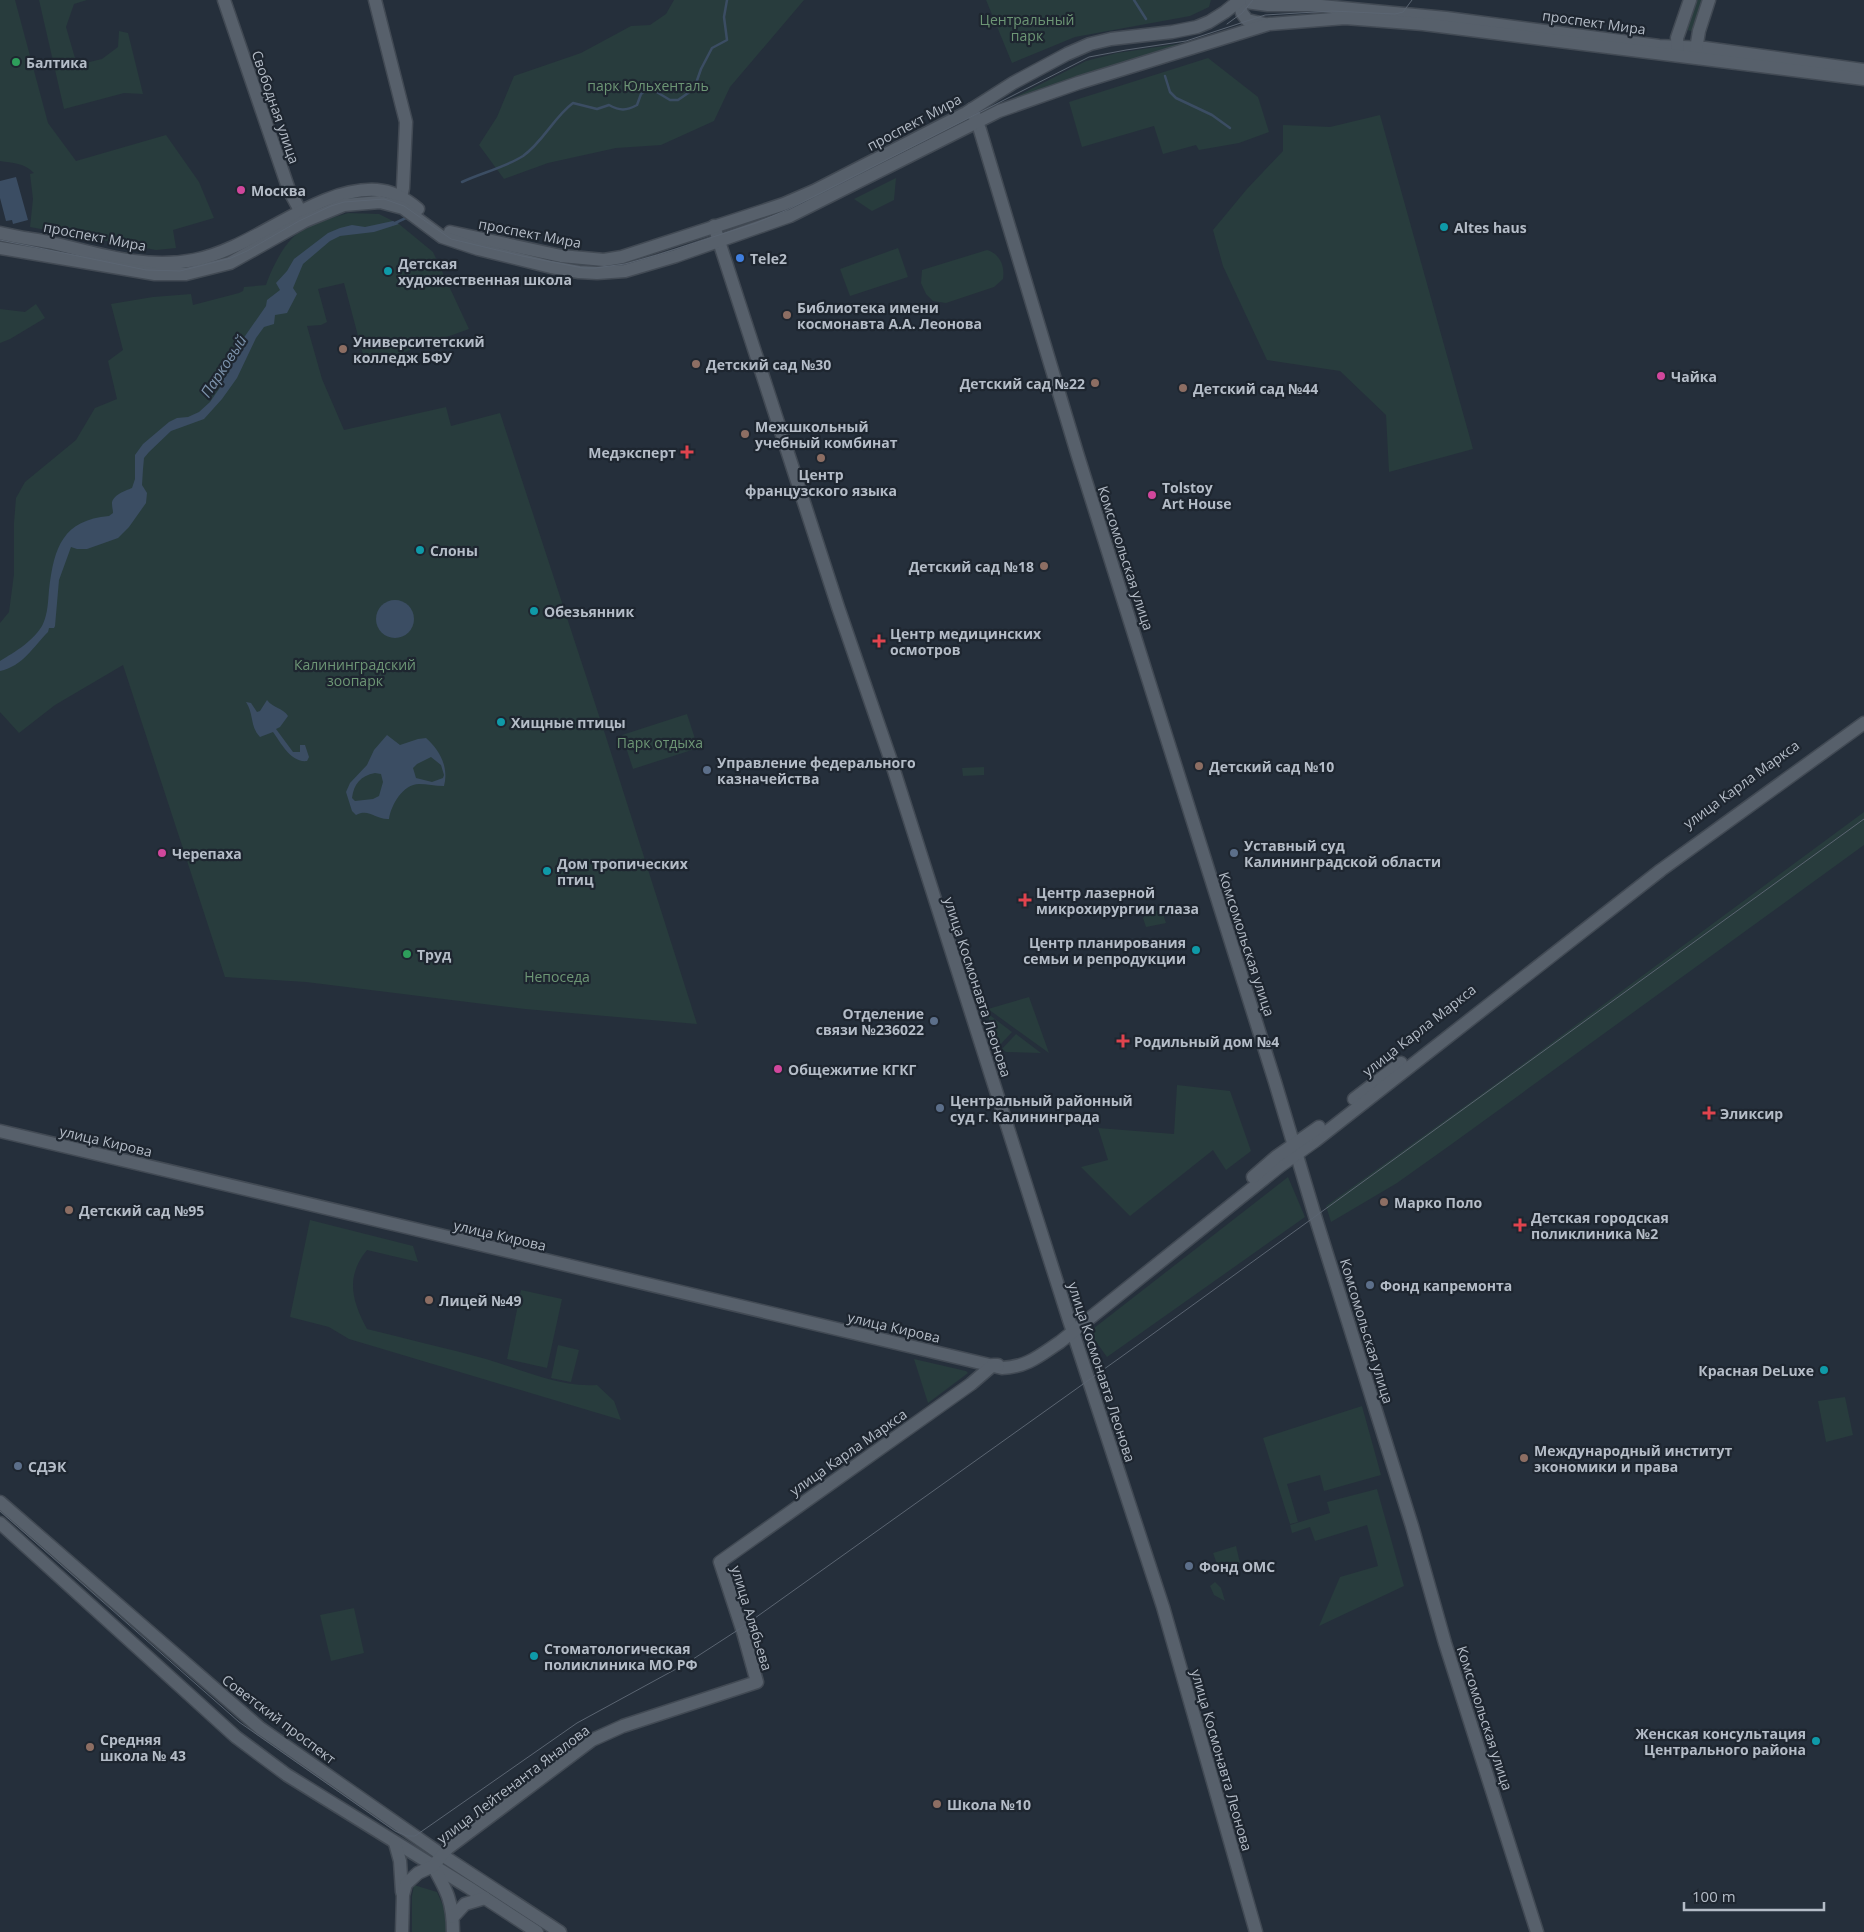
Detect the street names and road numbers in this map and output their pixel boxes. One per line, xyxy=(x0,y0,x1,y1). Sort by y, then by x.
street label: проспект Мира xyxy=(1541,5,1647,39)
street label: Свободная улица xyxy=(248,48,304,166)
street label: проспект Мира xyxy=(864,89,964,155)
street label: проспект Мира xyxy=(477,214,583,252)
street label: проспект Мира xyxy=(42,217,148,255)
street label: Комсомольская улица xyxy=(1094,483,1158,633)
street label: улица Карла Маркса xyxy=(1679,735,1803,833)
street label: Комсомольская улица xyxy=(1215,869,1279,1019)
street label: улица Космонавта Леонова xyxy=(940,894,1016,1080)
street label: улица Карла Маркса xyxy=(1358,980,1480,1080)
street label: улица Кирова xyxy=(58,1121,154,1161)
street label: улица Кирова xyxy=(452,1215,548,1255)
street label: Комсомольская улица xyxy=(1336,1256,1398,1406)
street label: улица Космонавта Леонова xyxy=(1064,1279,1140,1465)
street label: улица Кирова xyxy=(846,1307,942,1347)
street label: улица Карла Маркса xyxy=(786,1404,910,1500)
street label: улица Алябьева xyxy=(727,1563,777,1673)
street label: Комсомольская улица xyxy=(1453,1643,1517,1793)
street label: улица Космонавта Леонова xyxy=(1187,1667,1257,1853)
street label: Советский проспект xyxy=(218,1670,340,1768)
street label: улица Лейтенанта Яналова xyxy=(433,1720,593,1848)

